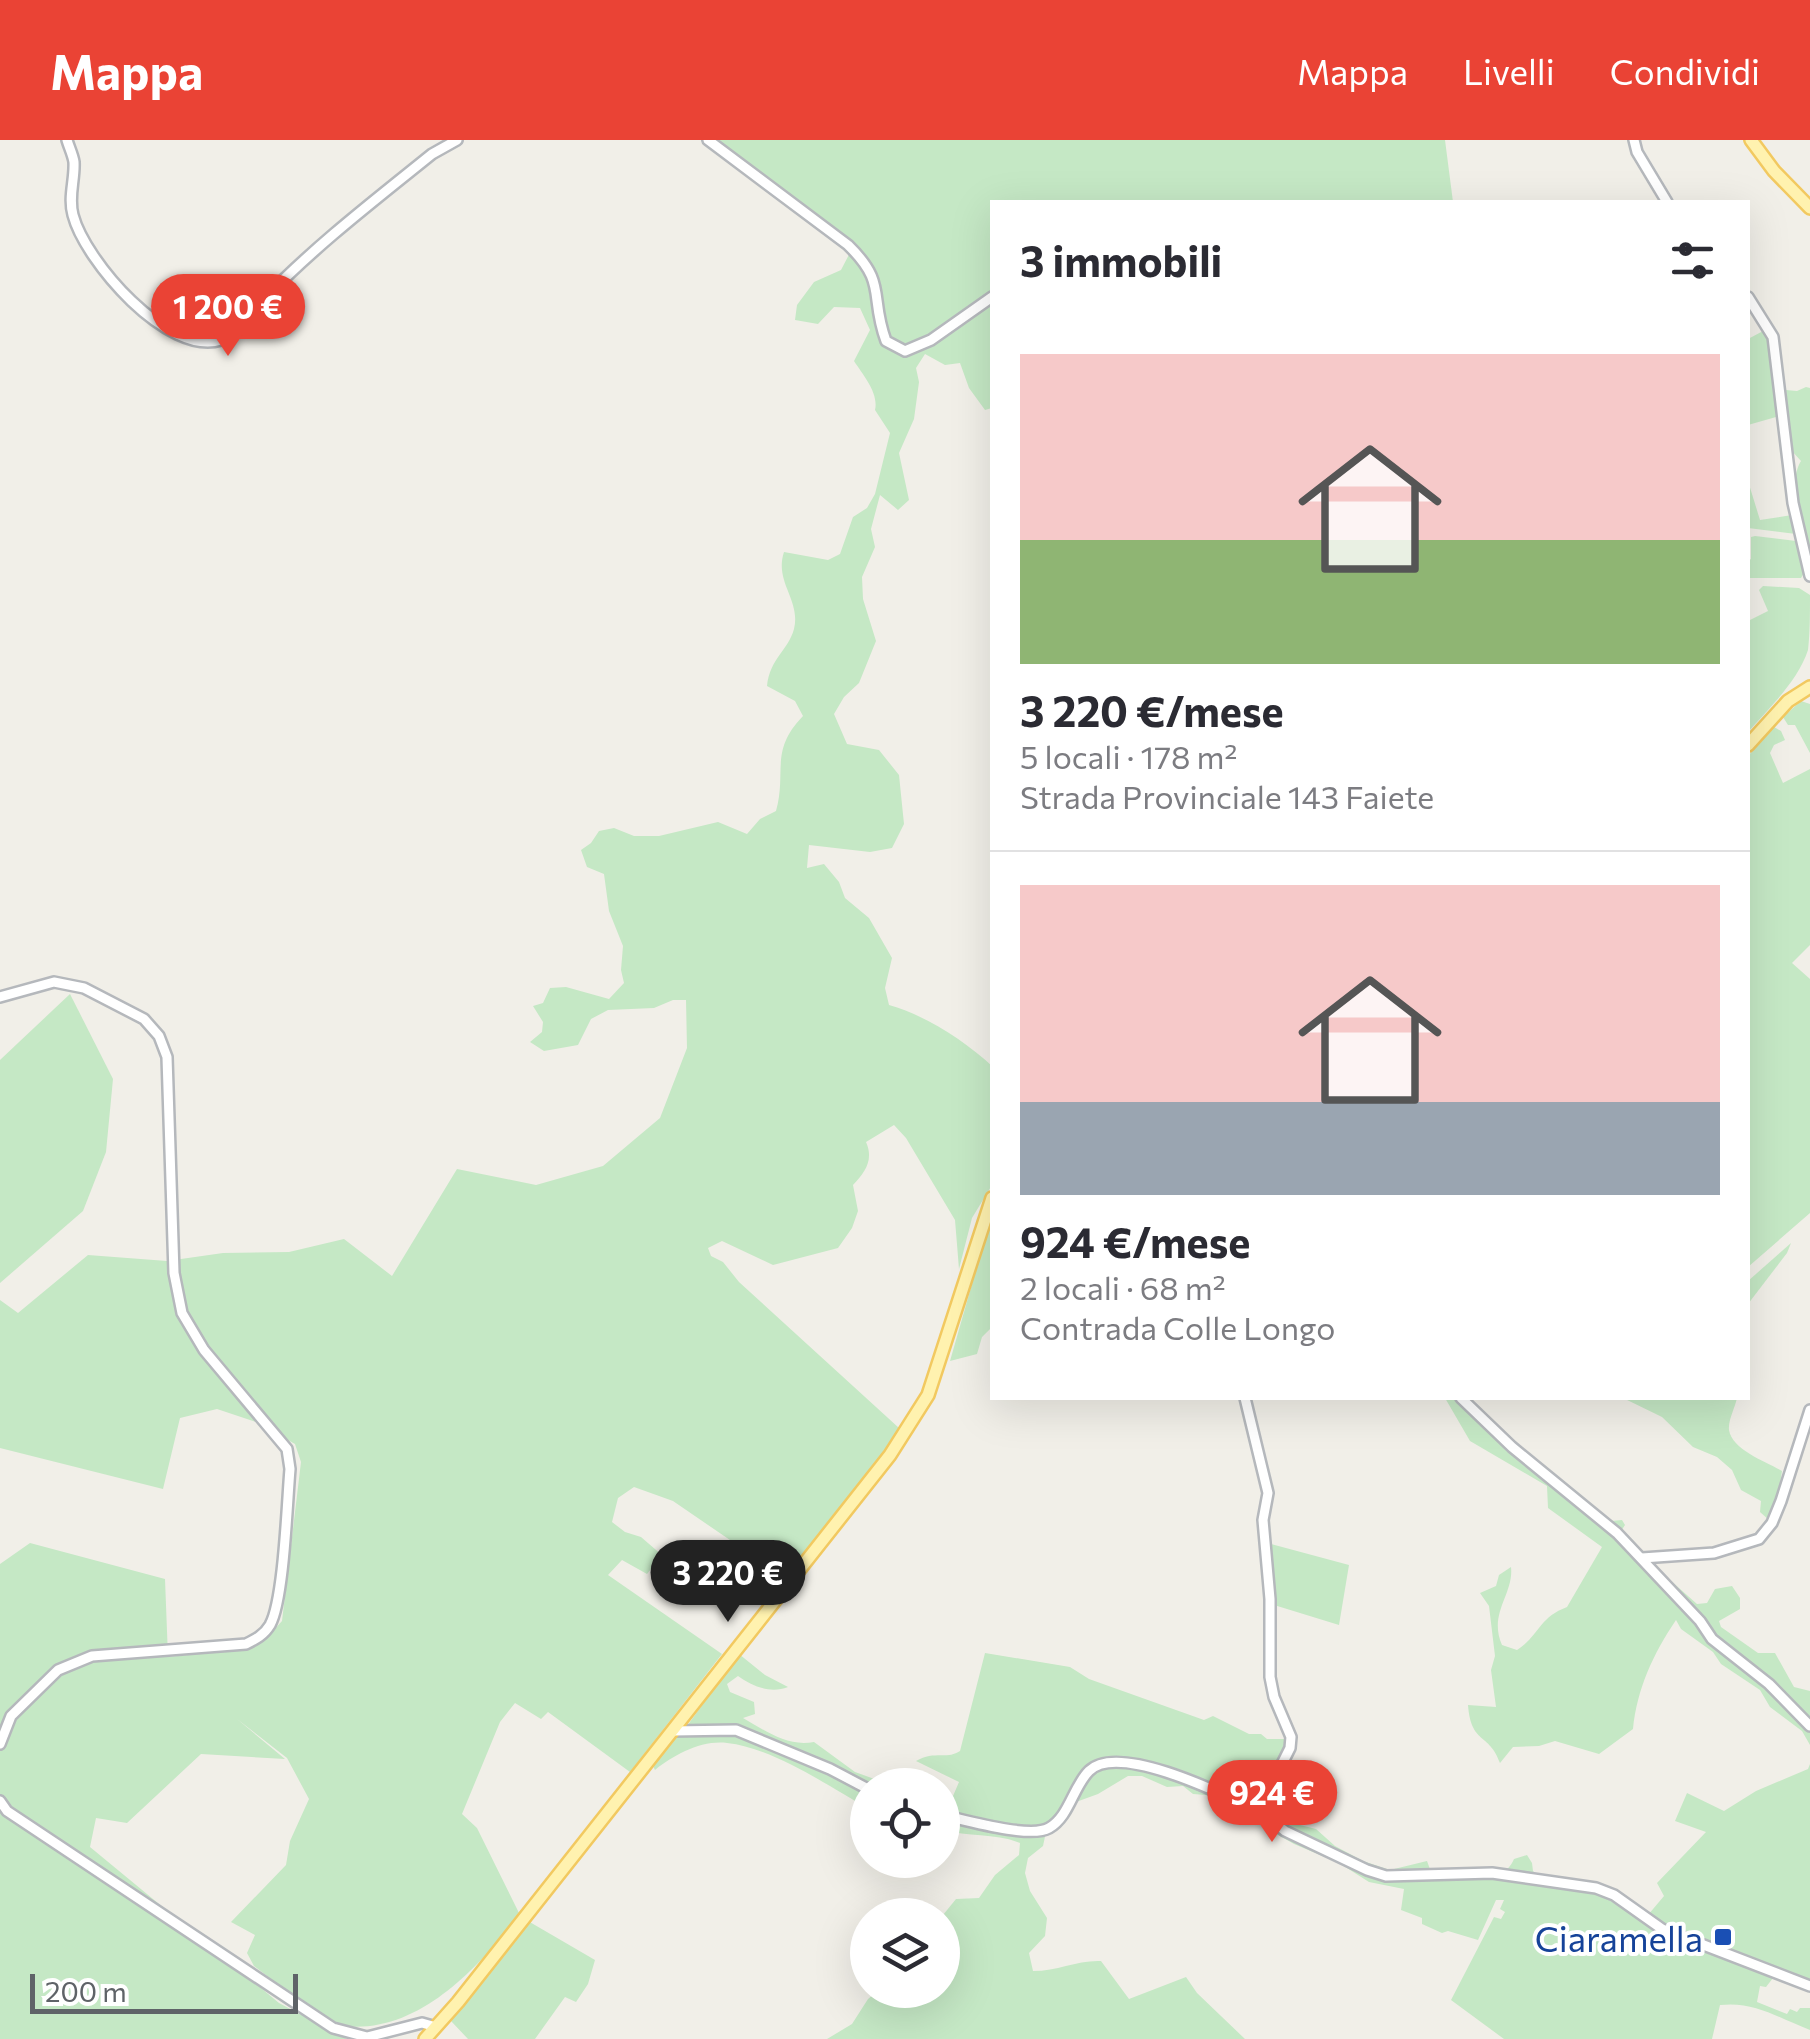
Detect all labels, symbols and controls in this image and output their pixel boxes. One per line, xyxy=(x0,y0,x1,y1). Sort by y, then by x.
text: Mappa xyxy=(50,41,203,100)
text: Mappa xyxy=(1297,49,1408,92)
text: Livelli xyxy=(1463,49,1555,92)
text: Condividi xyxy=(1610,49,1760,92)
icon: filters xyxy=(1665,233,1720,288)
text: 3 immobili xyxy=(1020,234,1222,286)
pin: 1 200 € xyxy=(136,274,320,359)
text: 1 200 € xyxy=(173,286,283,326)
icon: home xyxy=(1280,419,1460,599)
text: 3 220 €/mese xyxy=(1020,684,1284,736)
text: 5 locali · 178 m² xyxy=(1020,736,1237,776)
text: Strada Provinciale 143 Faiete xyxy=(1020,776,1434,816)
icon: home xyxy=(1280,950,1460,1130)
text: 924 €/mese xyxy=(1020,1215,1250,1267)
text: 2 locali · 68 m² xyxy=(1020,1267,1226,1307)
text: Contrada Colle Longo xyxy=(1020,1307,1335,1347)
pin: 3 220 € xyxy=(636,1540,820,1625)
text: 3 220 € xyxy=(673,1552,783,1592)
pin: 924 € xyxy=(1202,1760,1342,1845)
map controls xyxy=(850,1768,960,2008)
button: locate xyxy=(850,1768,960,1878)
text: 924 € xyxy=(1229,1772,1315,1812)
button: layers xyxy=(850,1898,960,2008)
place label: Ciaramella xyxy=(1535,1916,1703,1959)
marker: Ciaramella xyxy=(1712,1926,1734,1948)
scale bar xyxy=(30,1969,298,2014)
text: 200 m xyxy=(45,1974,127,2008)

